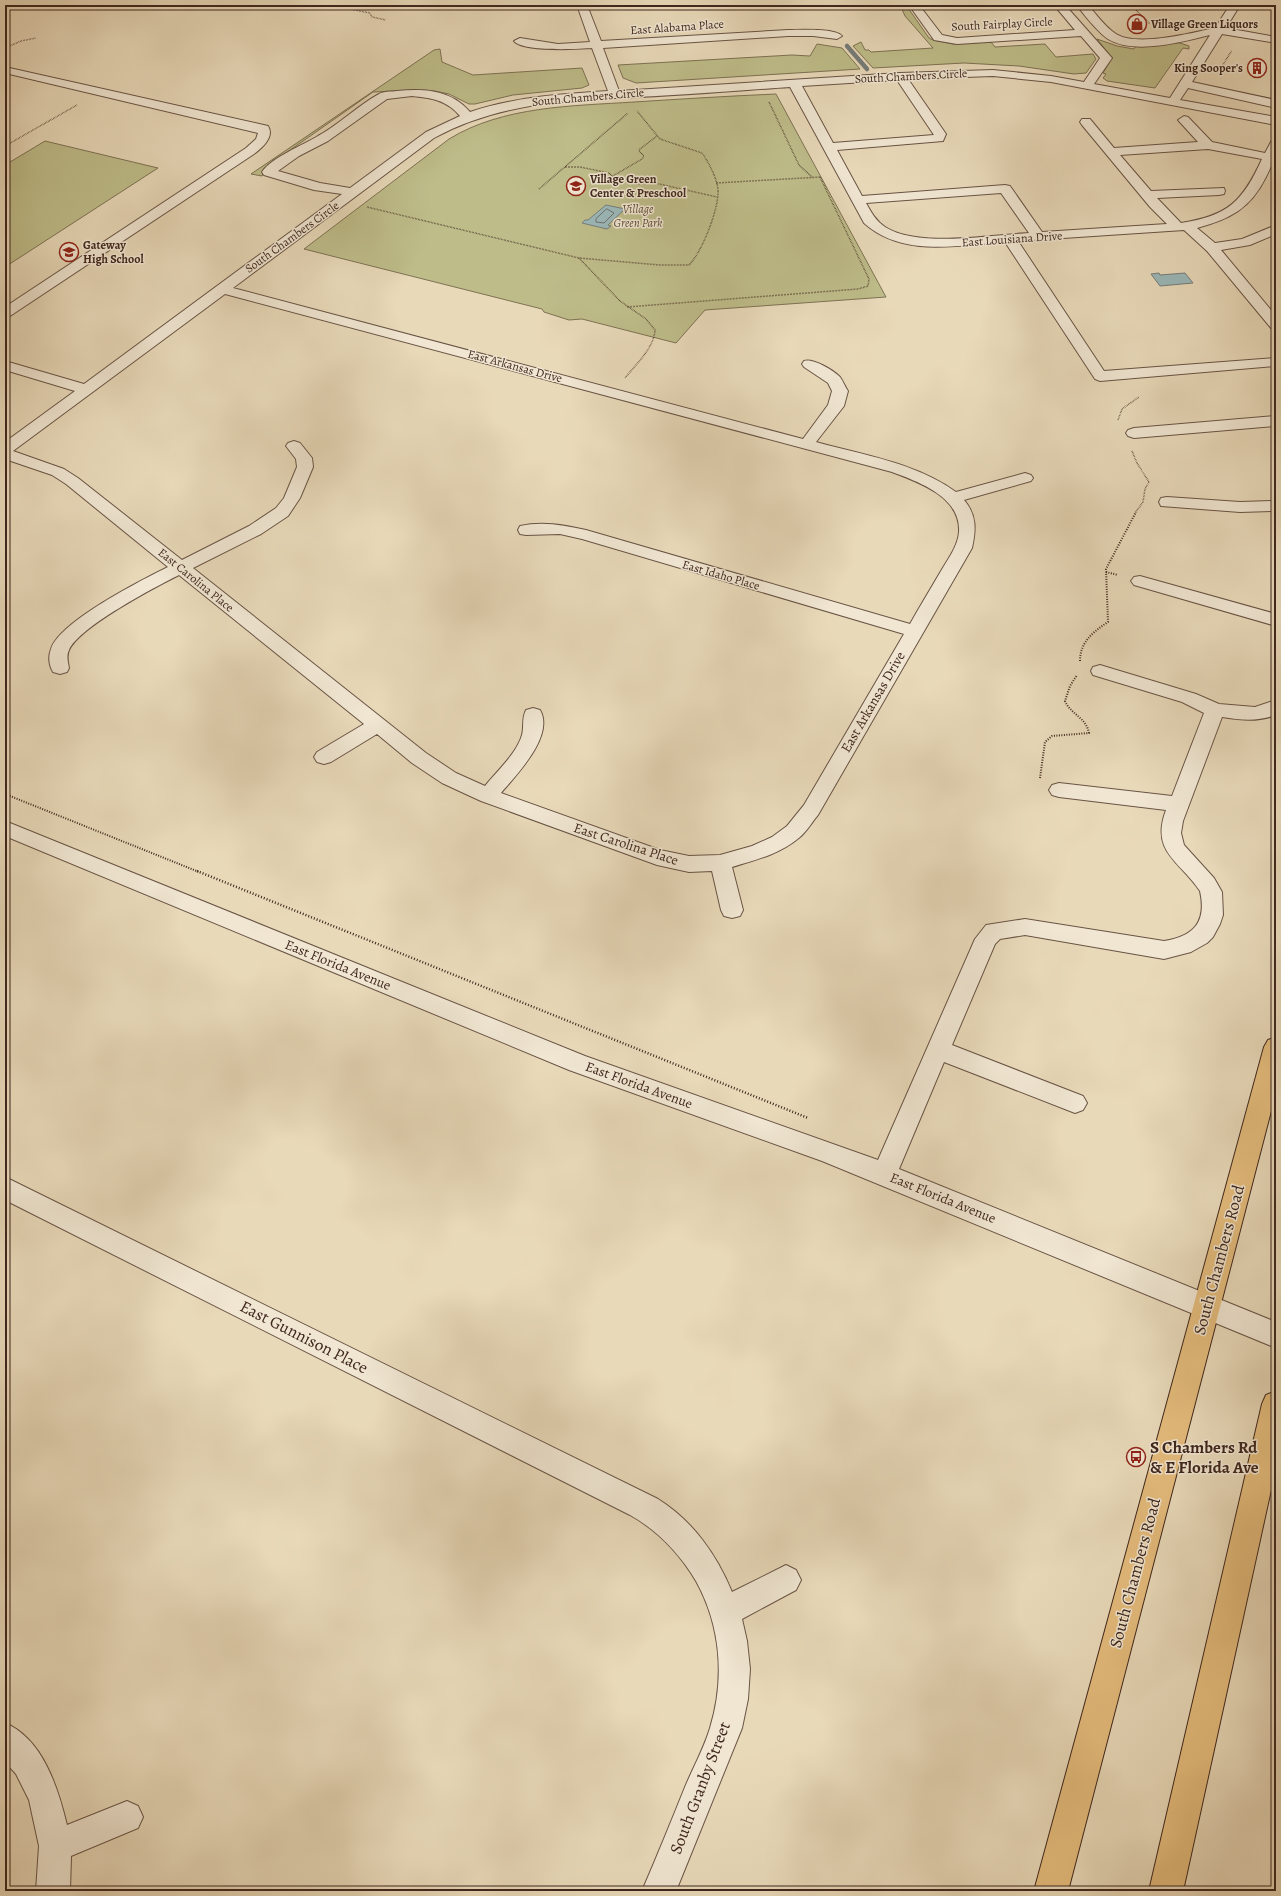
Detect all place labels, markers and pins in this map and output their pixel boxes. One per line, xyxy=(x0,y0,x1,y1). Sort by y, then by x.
shop icon: Village Green Liquors xyxy=(1126,13,1148,35)
place label: Village Green Liquors xyxy=(1150,16,1258,32)
building icon: King Sooper's xyxy=(1246,57,1268,79)
place label: King Sooper's xyxy=(1174,60,1243,76)
place label: Village Green Center & Preschool xyxy=(589,171,687,201)
school or university icon: Village Green Center & Preschool xyxy=(565,175,587,197)
place label: Gateway High School xyxy=(83,237,144,267)
school or university icon: Gateway High School xyxy=(58,241,80,263)
place label: S Chambers Rd & E Florida Ave xyxy=(1150,1436,1259,1479)
bus stop icon: S Chambers Rd & E Florida Ave xyxy=(1125,1446,1147,1468)

